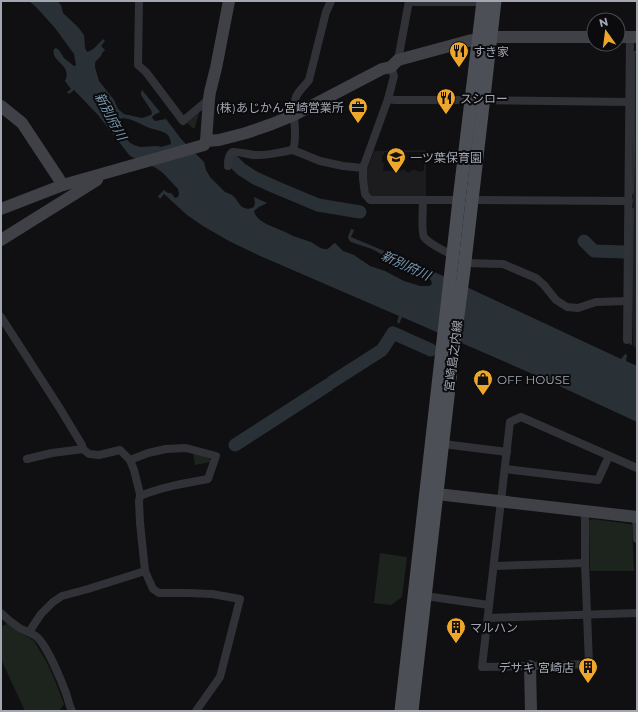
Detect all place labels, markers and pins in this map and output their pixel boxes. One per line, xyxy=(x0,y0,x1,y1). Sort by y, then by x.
restaurant icon: すき家 xyxy=(448,40,470,68)
place label: すき家 xyxy=(473,44,509,59)
restaurant icon: スシロー xyxy=(435,87,457,115)
place label: スシロー xyxy=(460,91,508,106)
office icon: (株)あじかん宮崎営業所 xyxy=(347,96,369,124)
place label: (株)あじかん宮崎営業所 xyxy=(216,100,344,115)
school or university icon: 一ツ葉保育園 xyxy=(385,146,407,174)
place label: 一ツ葉保育園 xyxy=(410,150,482,165)
shop icon: OFF HOUSE xyxy=(472,368,494,396)
place label: OFF HOUSE xyxy=(497,372,570,387)
building icon: マルハン xyxy=(445,616,467,644)
place label: マルハン xyxy=(470,620,518,635)
building icon: デサキ 宮崎店 xyxy=(577,656,599,684)
place label: デサキ 宮崎店 xyxy=(499,660,574,675)

